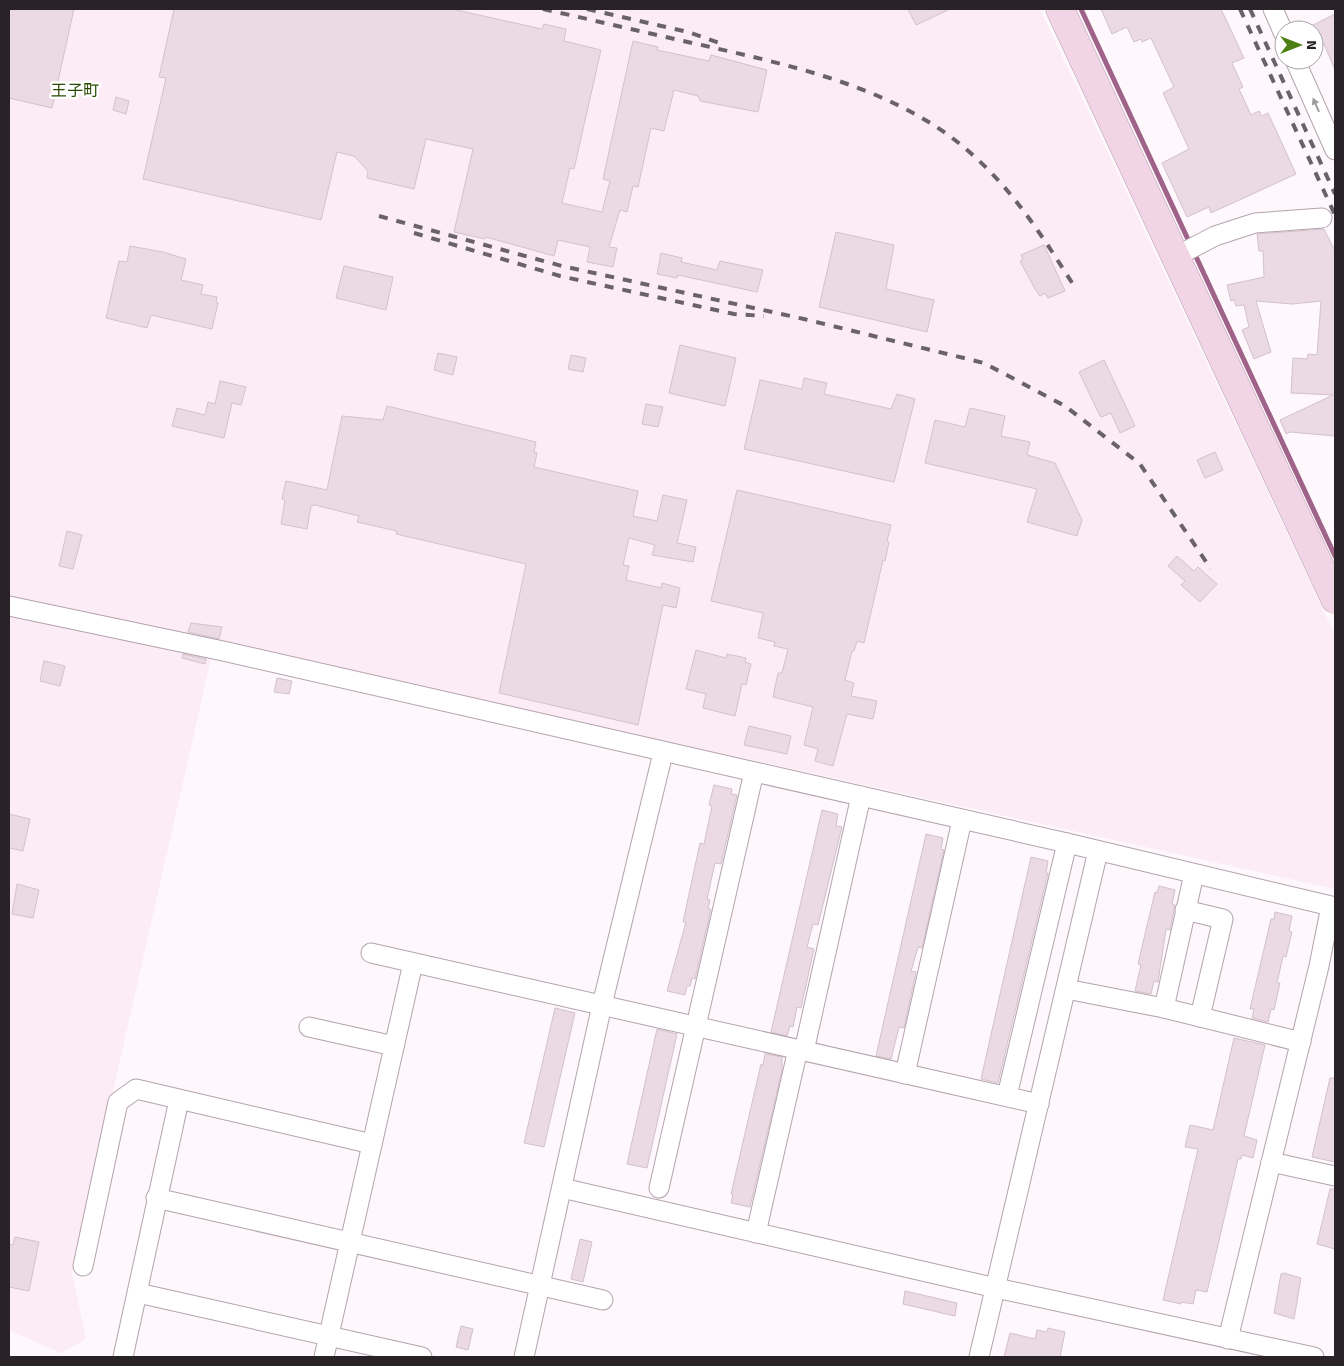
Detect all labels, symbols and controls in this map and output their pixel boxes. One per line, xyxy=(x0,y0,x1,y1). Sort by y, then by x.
north arrow xyxy=(1274,20,1324,70)
text: N xyxy=(1303,40,1320,50)
district label: 王子町 xyxy=(51,81,99,101)
one-way arrow xyxy=(1311,98,1319,112)

